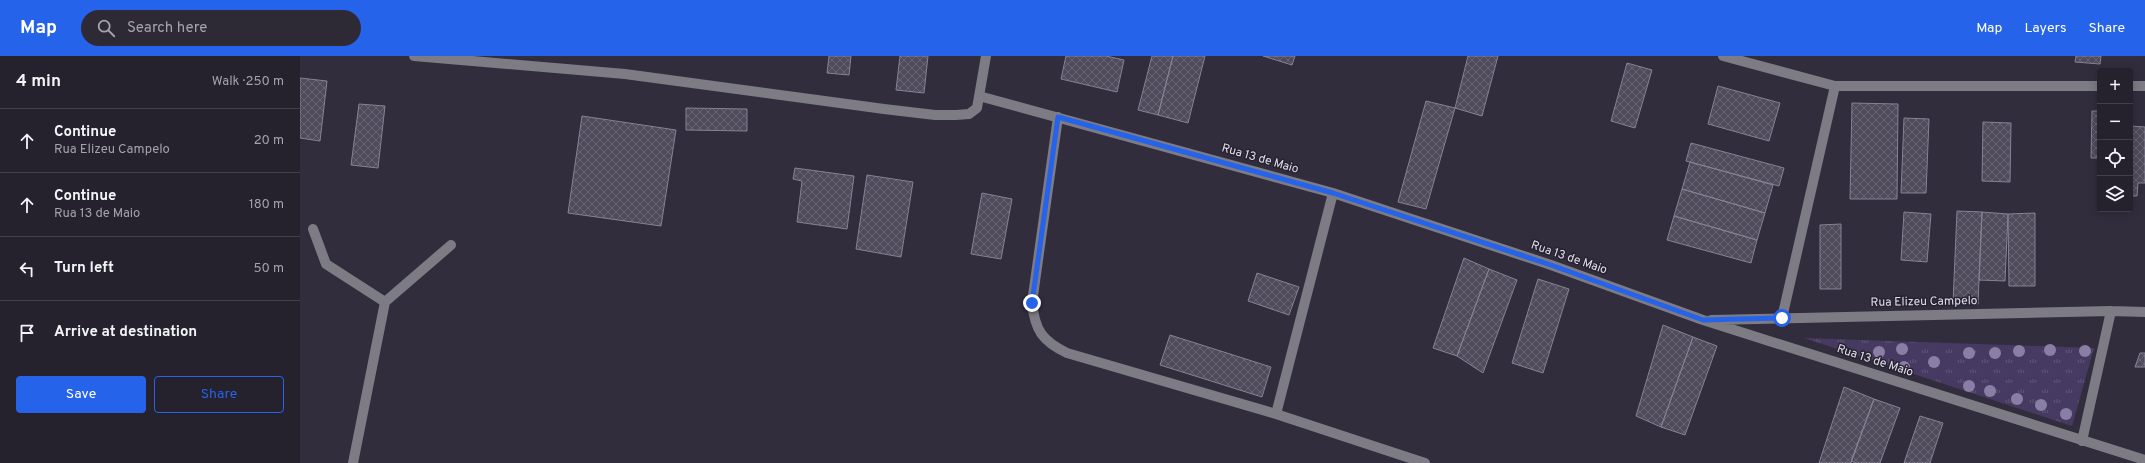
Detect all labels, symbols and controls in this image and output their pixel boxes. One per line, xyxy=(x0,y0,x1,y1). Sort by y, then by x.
search box xyxy=(81,10,361,46)
text: Map xyxy=(20,16,57,40)
icon: search xyxy=(95,17,117,39)
text: Search here xyxy=(127,19,207,38)
text: Map xyxy=(1976,20,2002,37)
text: Layers xyxy=(2024,20,2066,37)
text: Share xyxy=(2088,20,2125,37)
map controls xyxy=(2097,68,2133,212)
button: + xyxy=(2097,68,2133,104)
text: 4 min xyxy=(16,71,61,93)
text: Walk · 250 m xyxy=(212,74,284,90)
button: − xyxy=(2097,104,2133,140)
text: Continue xyxy=(54,123,116,142)
icon: ahead xyxy=(16,130,38,152)
text: 20 m xyxy=(254,133,284,149)
street label: Rua 13 de Maio xyxy=(1220,140,1301,178)
button: locate xyxy=(2097,140,2133,176)
text: Rua Elizeu Campelo xyxy=(54,142,170,158)
button: layers xyxy=(2097,176,2133,212)
text: Continue xyxy=(54,187,116,206)
icon: ahead xyxy=(16,194,38,216)
text: 180 m xyxy=(249,197,284,213)
text: Rua 13 de Maio xyxy=(54,206,140,222)
street label: Rua 13 de Maio xyxy=(1529,237,1610,279)
icon: left xyxy=(16,258,38,280)
text: Turn left xyxy=(54,259,114,278)
text: 50 m xyxy=(254,261,284,277)
street label: Rua Elizeu Campelo xyxy=(1870,293,1978,311)
route end xyxy=(1023,294,1041,312)
route start xyxy=(1773,309,1791,327)
icon: arrive xyxy=(16,322,38,344)
text: Arrive at destination xyxy=(54,323,197,342)
street label: Rua 13 de Maio xyxy=(1835,341,1916,381)
button: Save xyxy=(16,376,146,413)
button: Share xyxy=(154,376,284,413)

